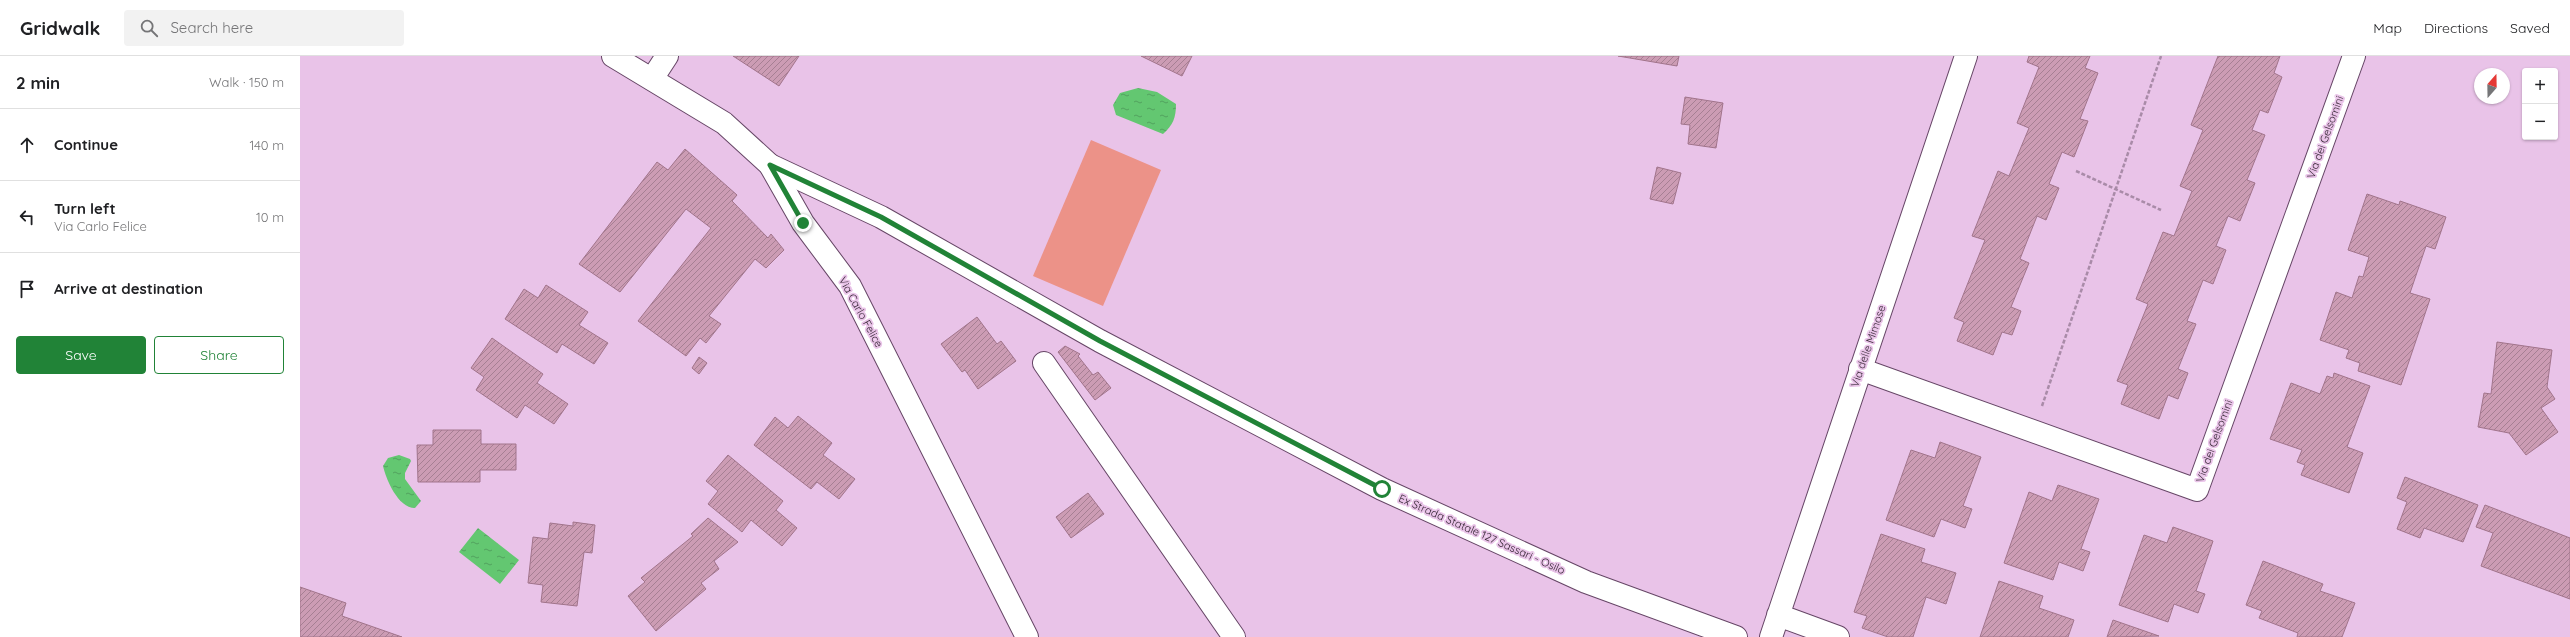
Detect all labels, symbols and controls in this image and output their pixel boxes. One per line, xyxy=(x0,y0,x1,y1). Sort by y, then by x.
search box xyxy=(124,10,404,46)
text: Gridwalk xyxy=(20,16,100,40)
icon: search xyxy=(138,17,160,39)
text: Search here xyxy=(170,18,253,37)
text: Map xyxy=(2373,19,2402,37)
text: Directions xyxy=(2424,19,2488,37)
text: Saved xyxy=(2510,19,2550,37)
north arrow xyxy=(2474,68,2510,104)
map controls xyxy=(2522,68,2558,140)
button: + xyxy=(2522,68,2558,104)
text: 2 min xyxy=(16,72,60,93)
text: Walk · 150 m xyxy=(209,74,284,90)
street label: Via dei Gelsomini xyxy=(2304,94,2346,180)
button: − xyxy=(2522,104,2558,140)
icon: ahead xyxy=(16,134,38,156)
text: Continue xyxy=(54,135,118,154)
text: 140 m xyxy=(249,137,284,153)
text: Turn left xyxy=(54,199,116,218)
icon: left xyxy=(16,206,38,228)
text: 10 m xyxy=(256,209,284,225)
route end xyxy=(794,214,812,232)
text: Via Carlo Felice xyxy=(54,218,147,234)
street label: Via Carlo Felice xyxy=(836,274,886,350)
icon: arrive xyxy=(16,278,38,300)
text: Arrive at destination xyxy=(54,279,203,298)
street label: Via delle Mimose xyxy=(1847,303,1889,389)
button: Save xyxy=(16,336,146,374)
button: Share xyxy=(154,336,284,374)
street label: Via dei Gelsomini xyxy=(2193,398,2235,484)
route start xyxy=(1373,480,1391,498)
street label: Ex Strada Statale 127 Sassari - Osilo xyxy=(1397,491,1568,577)

